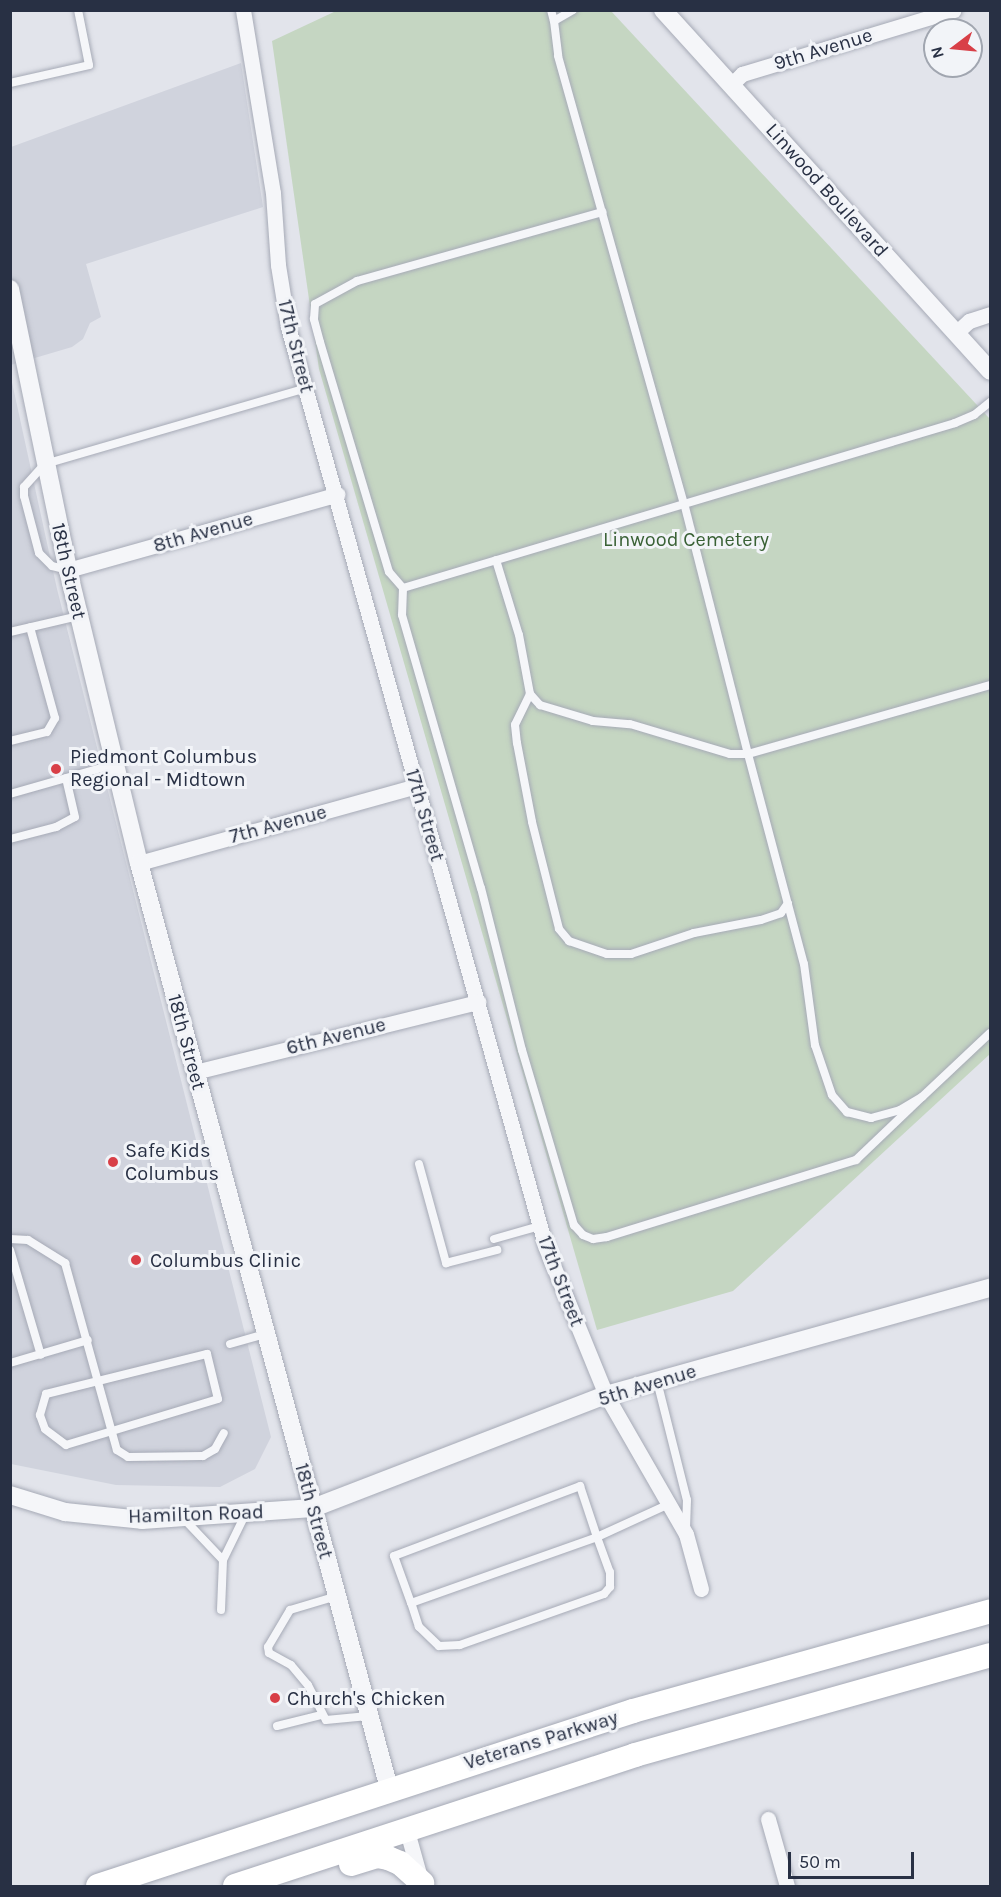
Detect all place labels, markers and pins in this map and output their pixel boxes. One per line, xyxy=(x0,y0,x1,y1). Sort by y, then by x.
place label: Piedmont Columbus Regional - Midtown xyxy=(70,745,257,792)
marker: Piedmont Columbus Regional - Midtown xyxy=(47,760,65,778)
place label: Safe Kids Columbus xyxy=(125,1138,219,1185)
marker: Safe Kids Columbus xyxy=(106,1155,120,1169)
place label: Columbus Clinic xyxy=(150,1248,301,1272)
marker: Columbus Clinic xyxy=(127,1251,145,1269)
place label: Church's Chicken xyxy=(287,1686,445,1710)
marker: Church's Chicken xyxy=(268,1691,282,1705)

